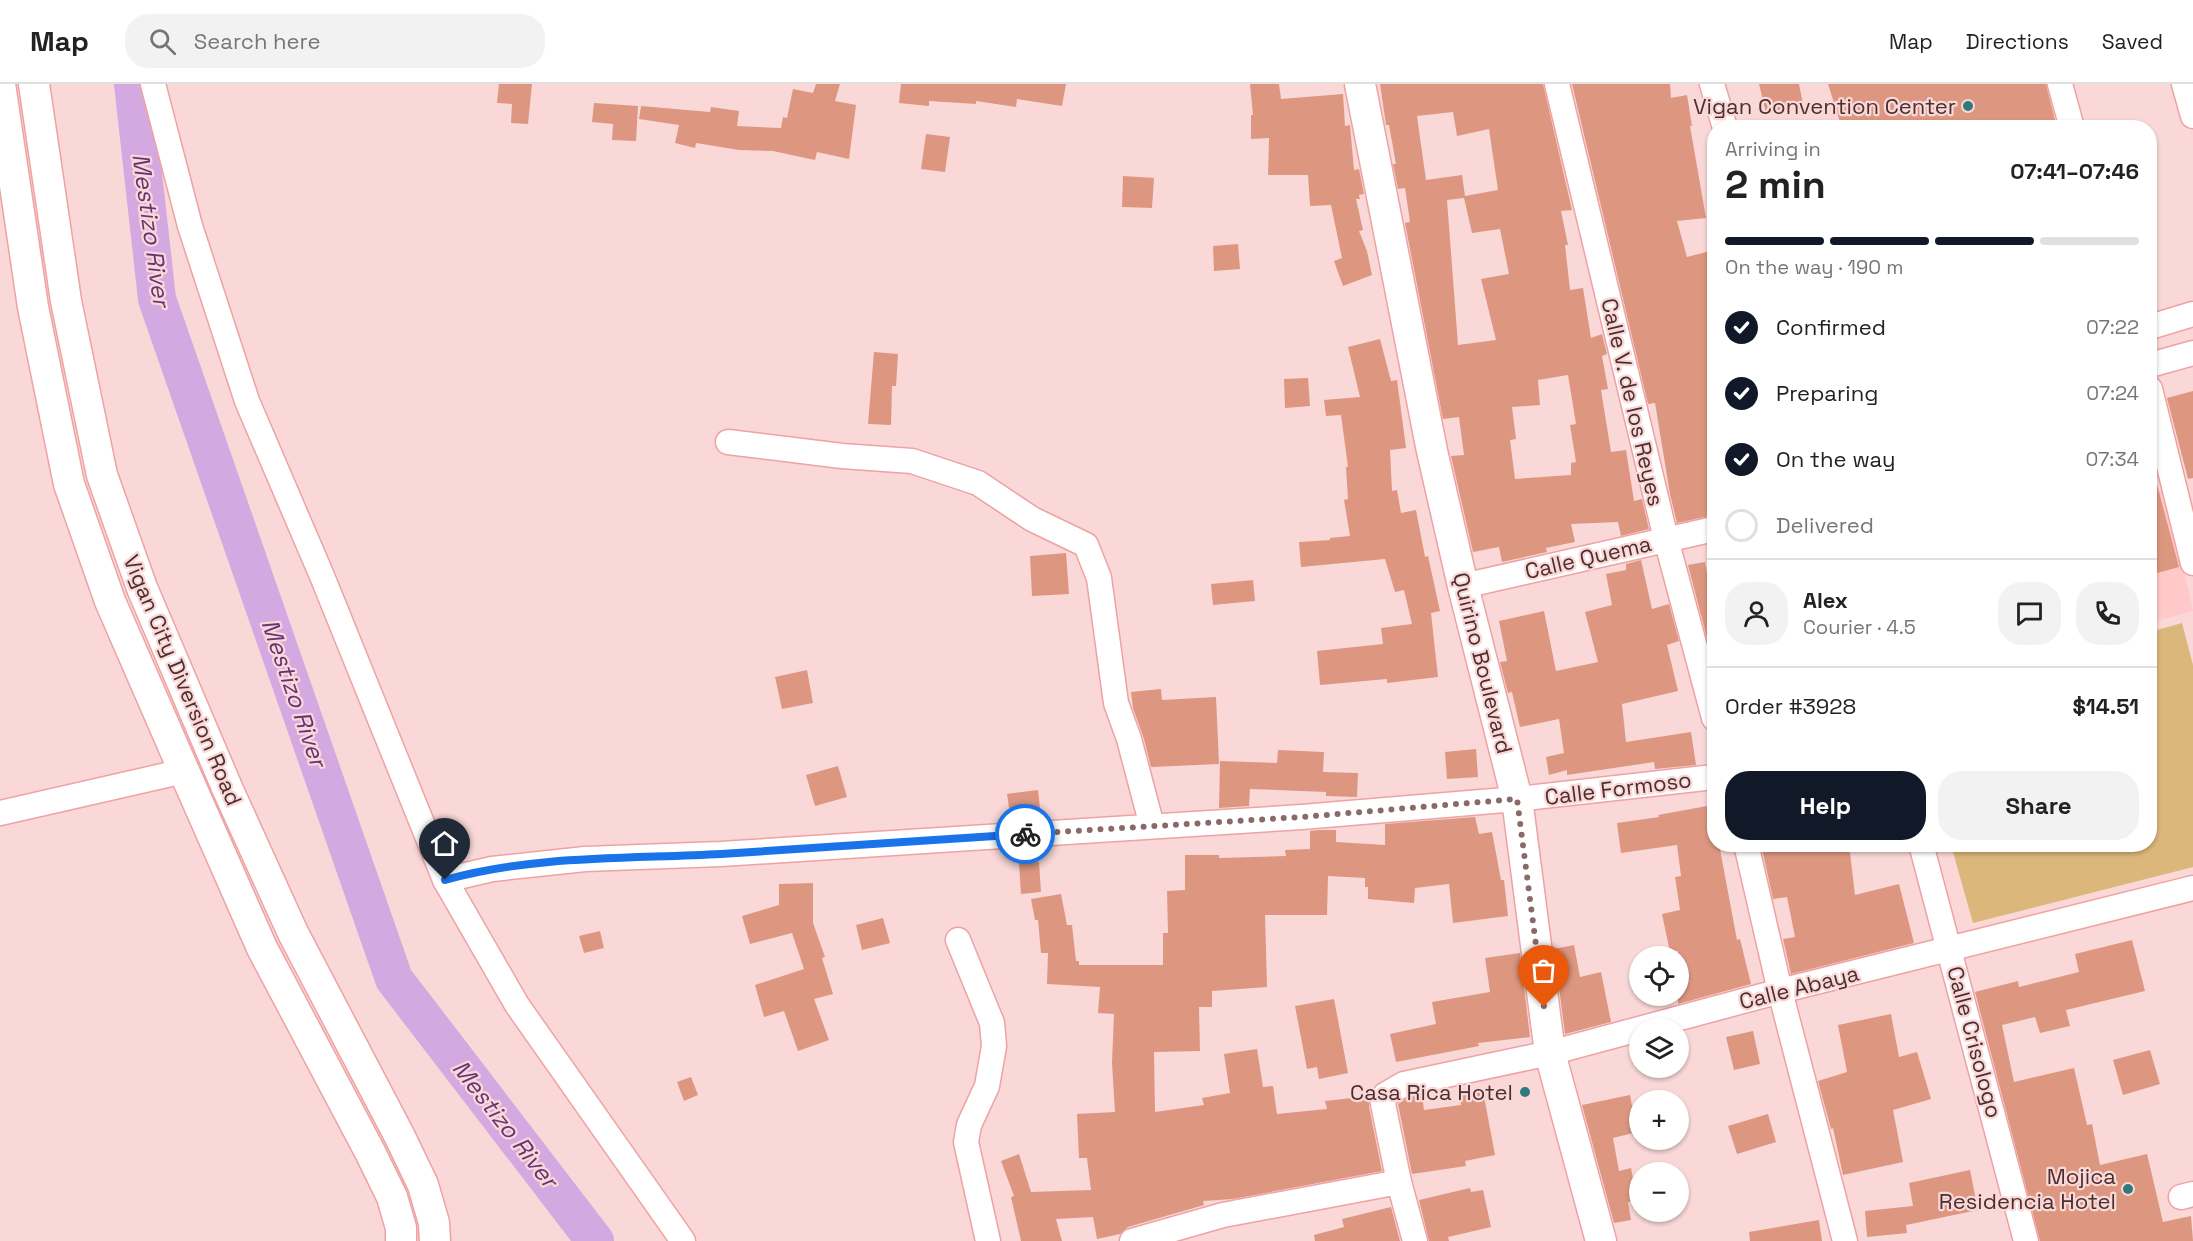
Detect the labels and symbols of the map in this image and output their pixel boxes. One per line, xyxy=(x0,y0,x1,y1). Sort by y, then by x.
place label: Vigan Convention Center xyxy=(1693,92,1956,120)
marker: Vigan Convention Center xyxy=(1961,99,1975,113)
water label: Mestizo River xyxy=(125,152,178,311)
street label: Calle V. de los Reyes xyxy=(1595,295,1671,509)
street label: Calle Quema xyxy=(1522,529,1654,585)
street label: Vigan City Diversion Road xyxy=(117,550,249,810)
street label: Quirino Boulevard xyxy=(1447,569,1519,757)
water label: Mestizo River xyxy=(255,615,335,773)
street label: Calle Formoso xyxy=(1543,765,1693,811)
courier xyxy=(995,804,1055,864)
pin xyxy=(419,818,470,880)
pin xyxy=(1518,945,1569,1007)
street label: Calle Abaya xyxy=(1736,959,1862,1015)
street label: Calle Crisologo xyxy=(1941,963,2009,1121)
water label: Mestizo River xyxy=(446,1053,567,1196)
place label: Casa Rica Hotel xyxy=(1350,1078,1513,1106)
marker: Casa Rica Hotel xyxy=(1518,1085,1532,1099)
place label: Mojica Residencia Hotel xyxy=(1939,1162,2116,1215)
marker: Mojica Residencia Hotel xyxy=(2121,1182,2135,1196)

